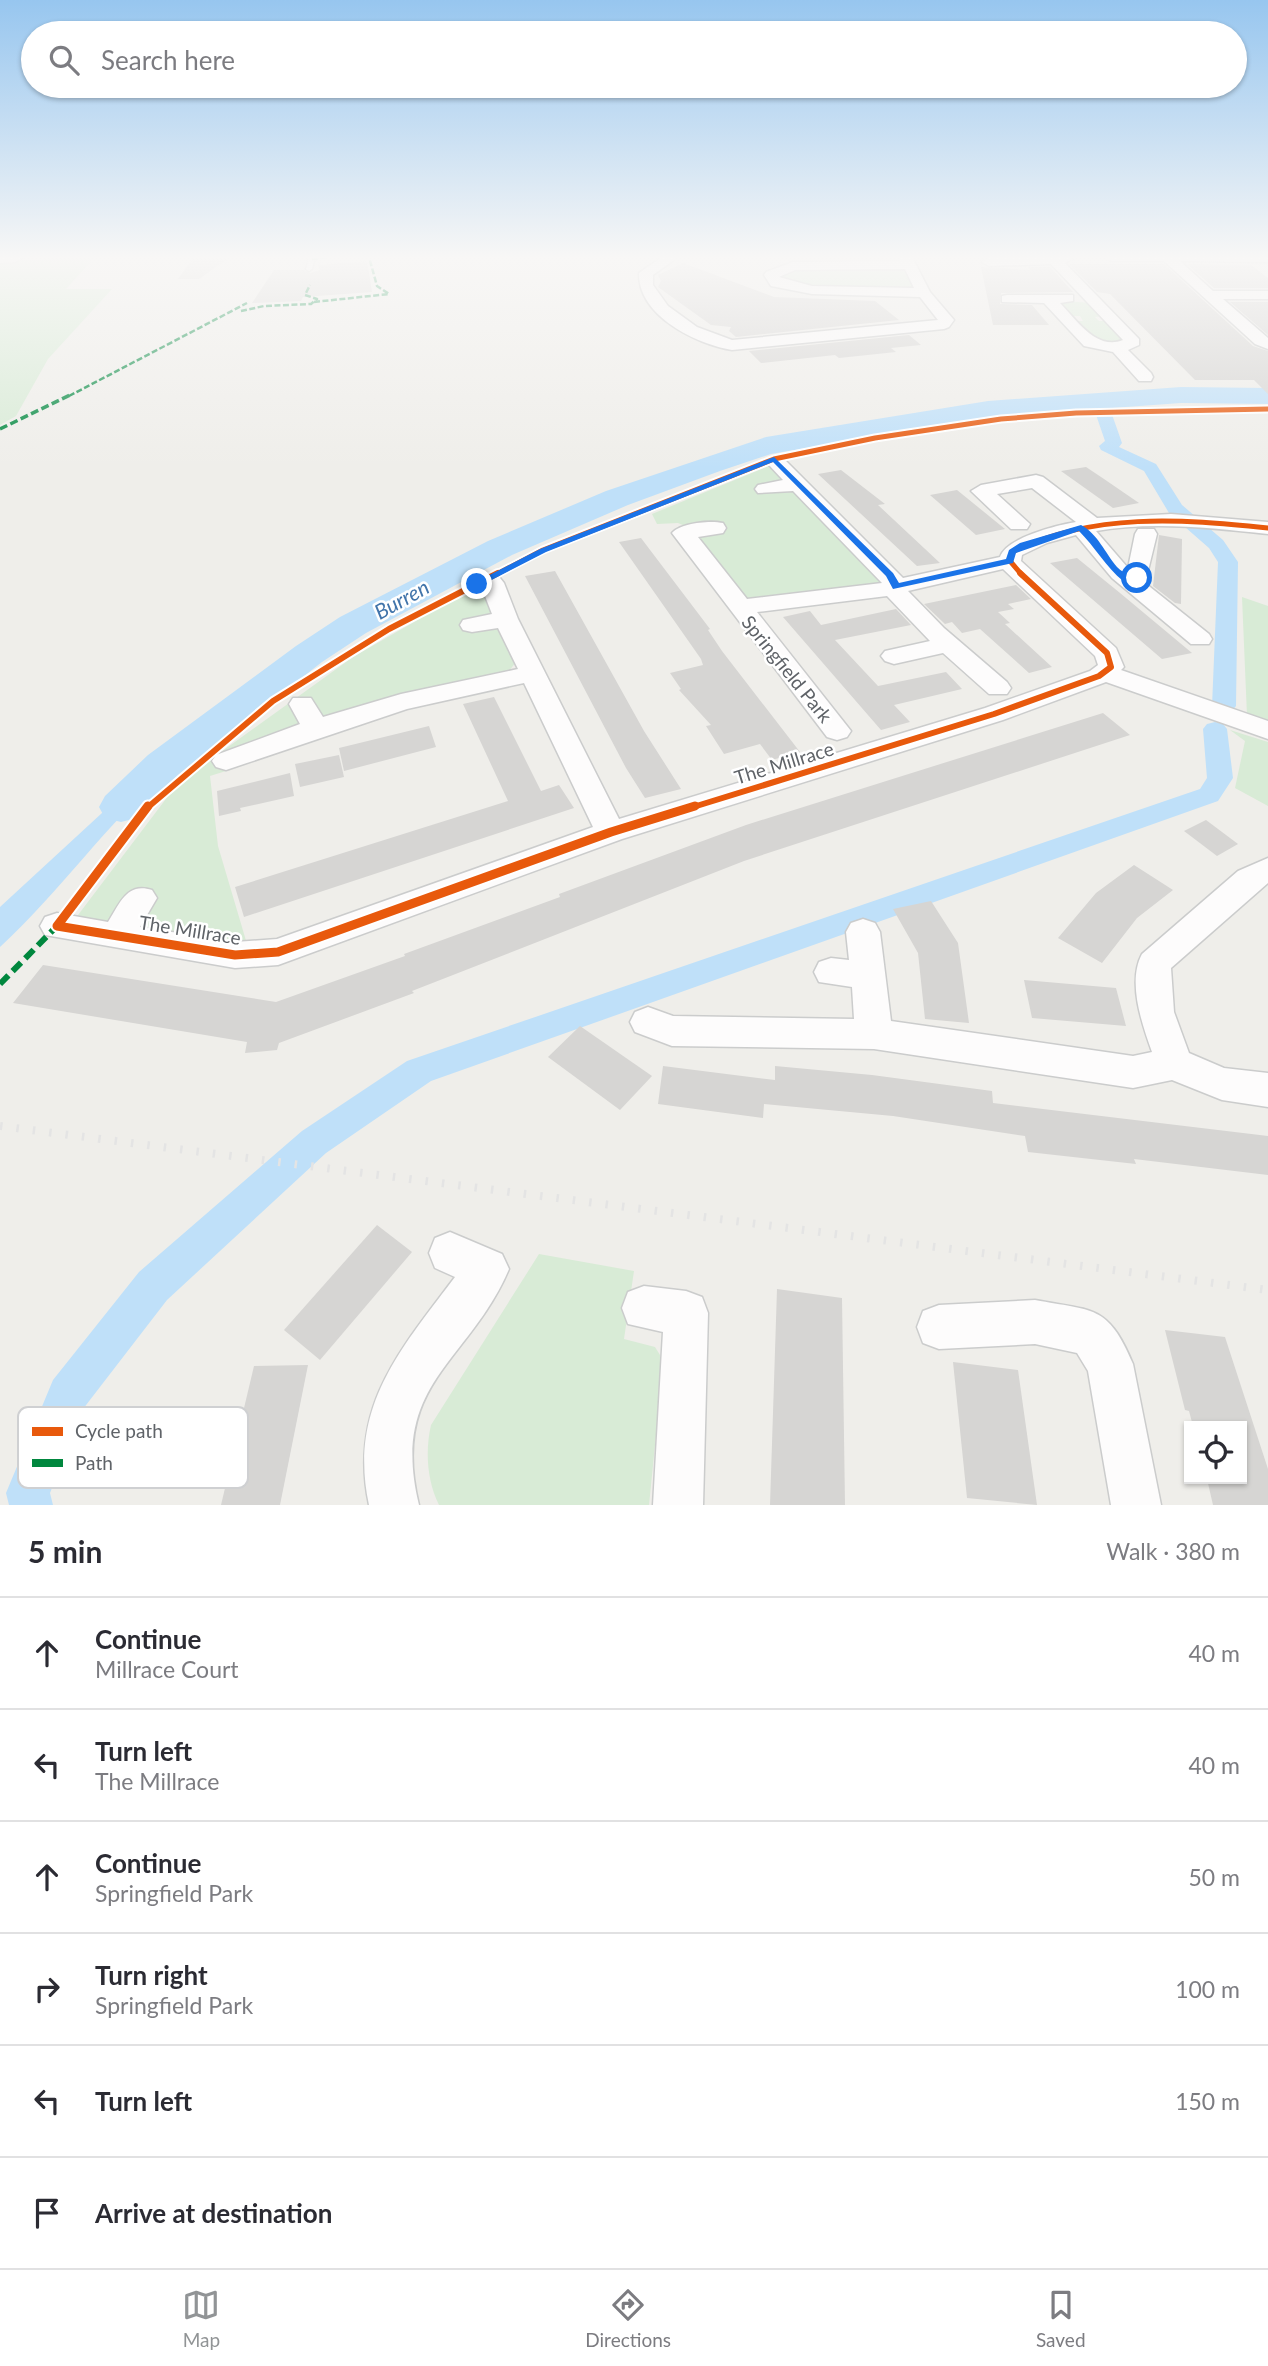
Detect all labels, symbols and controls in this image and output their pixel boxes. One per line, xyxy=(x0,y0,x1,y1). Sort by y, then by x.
search box xyxy=(21,21,1247,98)
icon: search xyxy=(45,41,83,79)
text: Search here xyxy=(101,44,235,76)
route start xyxy=(1121,562,1152,593)
route end xyxy=(461,568,492,599)
water label: Burren xyxy=(370,574,433,624)
street label: Springfield Park xyxy=(737,611,838,727)
street label: The Millrace xyxy=(731,737,836,789)
street label: The Millrace xyxy=(138,910,243,949)
legend xyxy=(18,1407,248,1488)
text: Cycle path xyxy=(75,1419,163,1442)
map controls xyxy=(1184,1421,1247,1484)
button: locate xyxy=(1184,1421,1247,1484)
text: Path xyxy=(75,1451,113,1474)
text: 5 min xyxy=(28,1533,102,1569)
text: Walk · 380 m xyxy=(1106,1537,1240,1565)
text: Continue xyxy=(95,1623,201,1655)
icon: ahead xyxy=(28,1634,66,1672)
text: 40 m xyxy=(1189,1639,1240,1667)
text: Millrace Court xyxy=(95,1655,239,1683)
text: Turn left xyxy=(95,1735,192,1767)
icon: left xyxy=(28,1746,66,1784)
text: 40 m xyxy=(1189,1751,1240,1779)
text: The Millrace xyxy=(95,1767,219,1795)
text: Continue xyxy=(95,1847,201,1879)
icon: ahead xyxy=(28,1858,66,1896)
text: 50 m xyxy=(1189,1863,1240,1891)
text: Springfield Park xyxy=(95,1879,253,1907)
text: Turn right xyxy=(95,1959,208,1991)
icon: right xyxy=(28,1970,66,2008)
text: 100 m xyxy=(1175,1975,1240,2003)
text: Springfield Park xyxy=(95,1991,253,2019)
icon: left xyxy=(28,2082,66,2120)
text: Turn left xyxy=(95,2085,192,2117)
text: 150 m xyxy=(1175,2087,1240,2115)
icon: arrive xyxy=(28,2194,66,2232)
text: Arrive at destination xyxy=(95,2197,332,2229)
tab: Map xyxy=(182,2286,220,2351)
tab: Directions xyxy=(585,2286,671,2351)
tab: Saved xyxy=(1036,2286,1086,2351)

